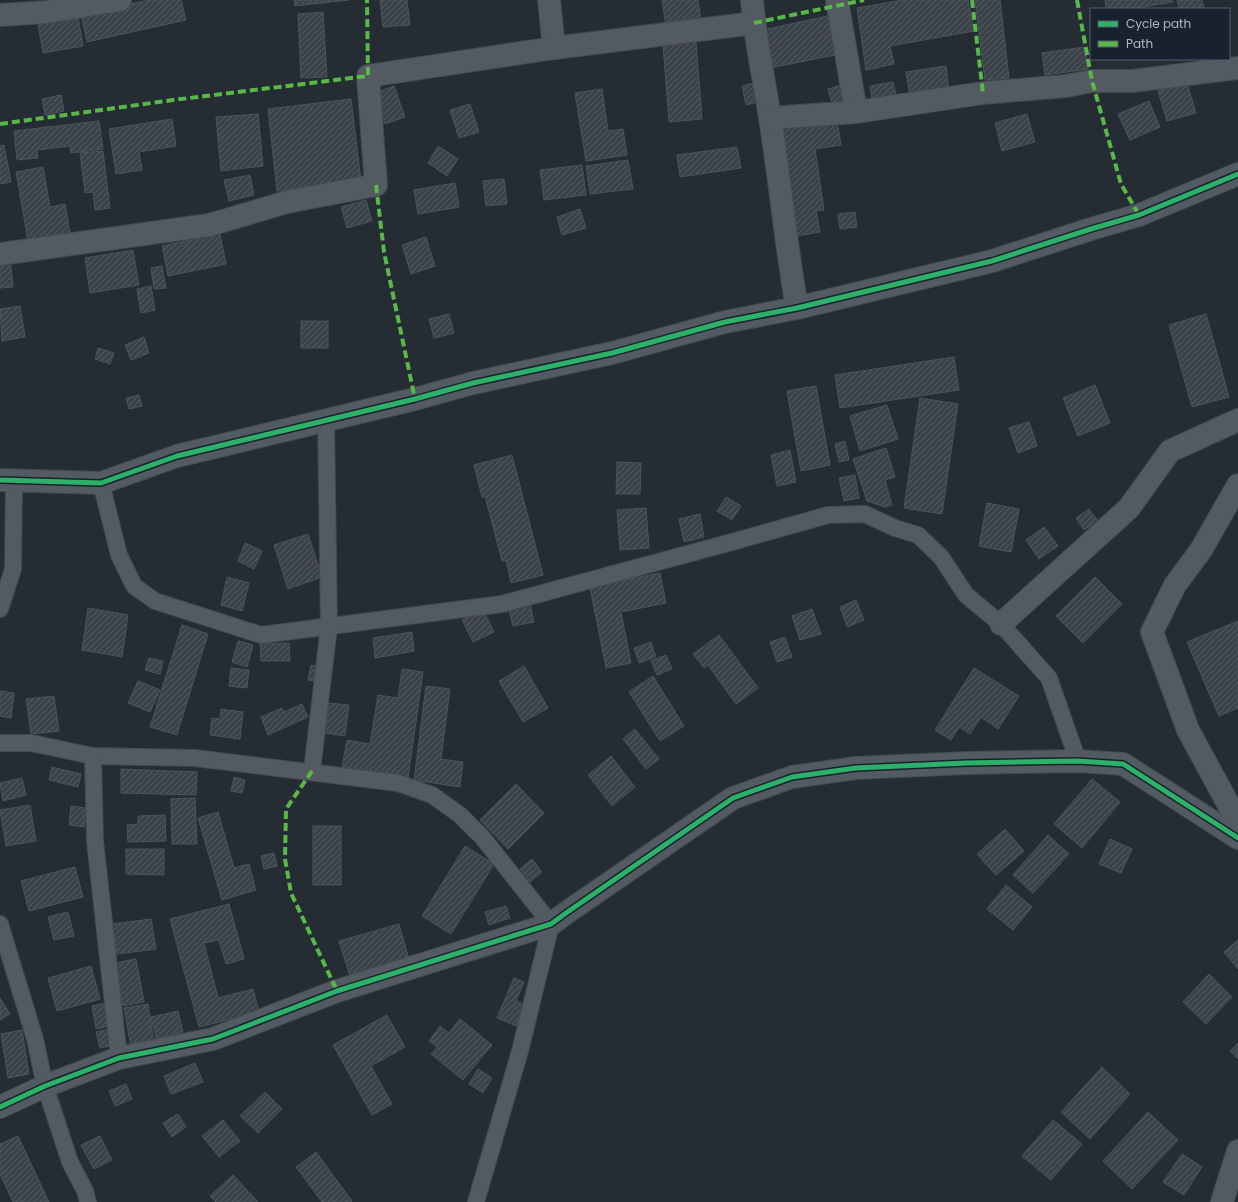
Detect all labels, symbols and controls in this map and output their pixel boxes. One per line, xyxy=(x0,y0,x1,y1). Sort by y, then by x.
legend xyxy=(1090,8,1230,60)
text: Cycle path xyxy=(1126,15,1191,32)
text: Path xyxy=(1126,35,1153,52)

